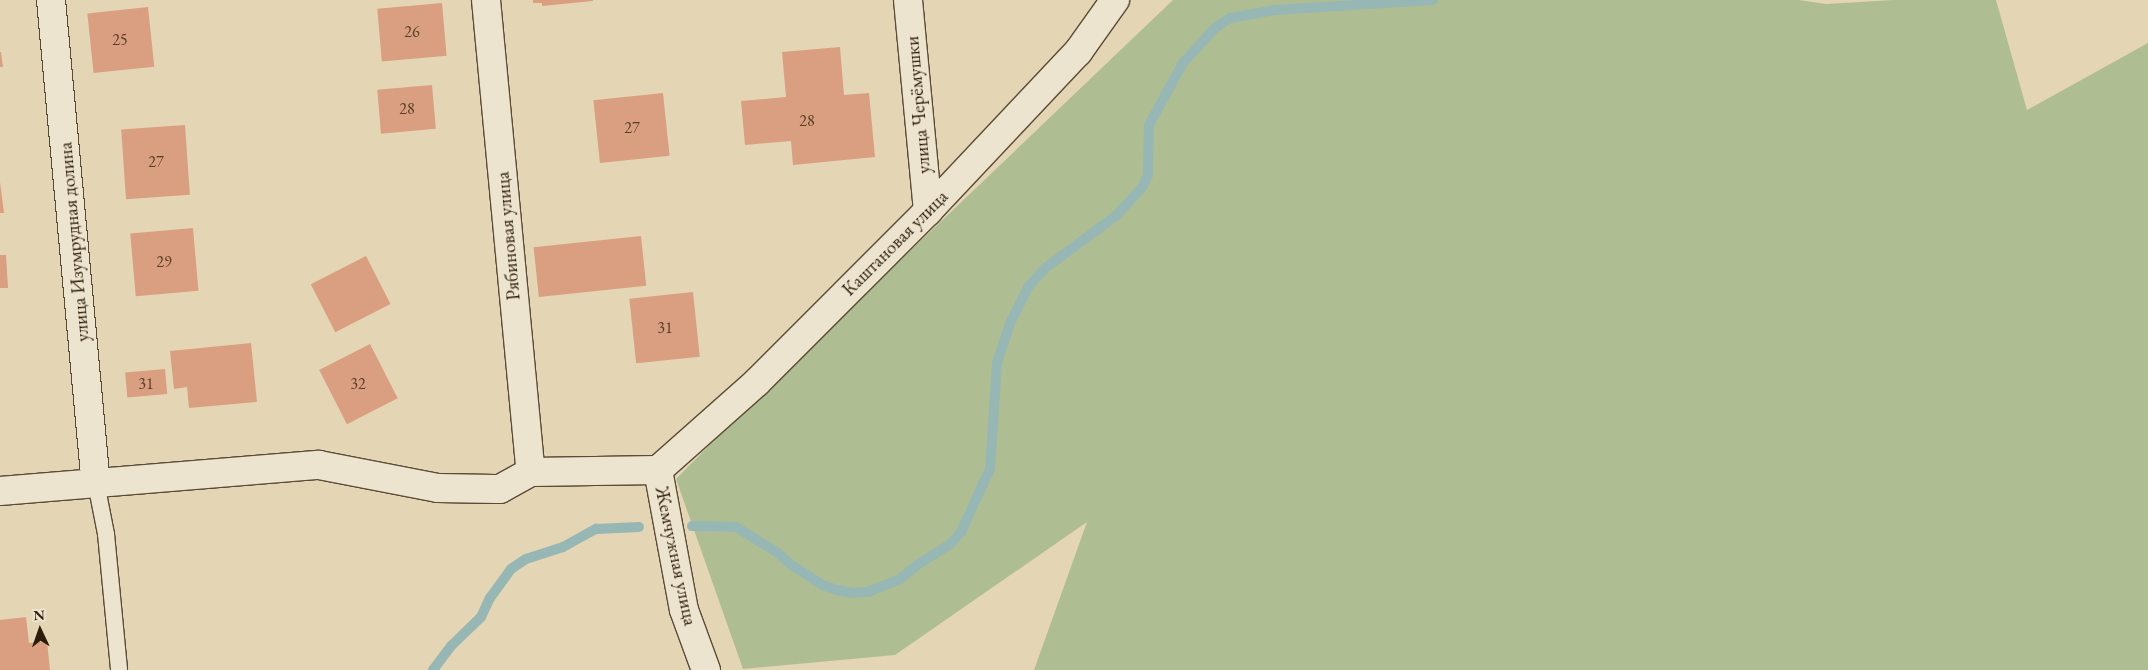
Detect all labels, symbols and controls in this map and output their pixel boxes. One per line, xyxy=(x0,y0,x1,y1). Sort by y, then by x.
house number: 26 xyxy=(404,22,420,42)
house number: 25 xyxy=(112,30,128,50)
street label: улица Черёмушки xyxy=(901,35,935,175)
house number: 28 xyxy=(399,99,415,119)
house number: 28 xyxy=(799,111,815,131)
house number: 27 xyxy=(624,118,640,138)
street label: улица Изумрудная долина xyxy=(54,141,94,343)
house number: 27 xyxy=(148,152,164,172)
street label: Рябиновая улица xyxy=(491,171,525,301)
street label: Каштановая улица xyxy=(837,185,953,301)
house number: 29 xyxy=(156,252,172,272)
house number: 31 xyxy=(657,318,673,338)
house number: 31 xyxy=(138,374,154,394)
house number: 32 xyxy=(350,374,366,394)
street label: Жемчужная улица xyxy=(650,484,702,628)
north arrow xyxy=(15,605,65,655)
text: N xyxy=(33,606,45,624)

